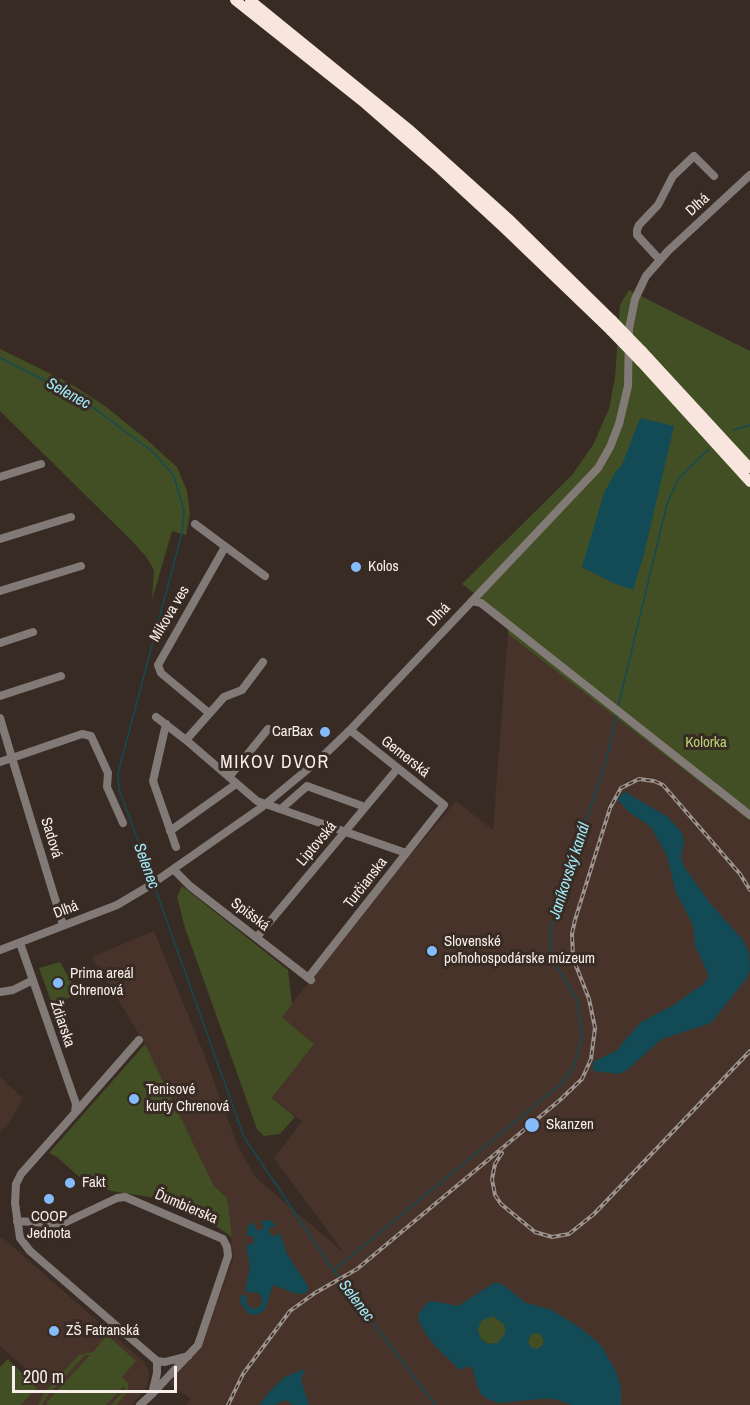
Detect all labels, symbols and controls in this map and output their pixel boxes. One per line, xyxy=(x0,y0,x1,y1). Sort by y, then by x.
street label: Dlhá xyxy=(683,190,713,220)
water label: Selenec xyxy=(43,374,93,414)
place label: Kolos xyxy=(368,558,399,576)
marker: Kolos xyxy=(349,560,363,574)
street label: Mikova ves xyxy=(146,583,194,645)
street label: Dlhá xyxy=(424,600,454,630)
place label: CarBax xyxy=(272,723,313,741)
marker: CarBax xyxy=(318,725,332,739)
street label: Gemerská xyxy=(377,732,433,782)
park label: Kolorka xyxy=(685,734,727,752)
district label: MIKOV DVOR xyxy=(220,752,330,774)
street label: Sadová xyxy=(36,815,66,861)
street label: Liptovská xyxy=(293,818,341,870)
water label: Janíkovský kanál xyxy=(545,821,595,921)
water label: Selenec xyxy=(129,840,163,892)
street label: Turčianska xyxy=(341,854,391,912)
street label: Spišská xyxy=(227,895,273,935)
street label: Dlhá xyxy=(51,897,81,923)
place label: Slovenské poľnohospodárske múzeum xyxy=(444,933,595,968)
marker: Slovenské poľnohospodárske múzeum xyxy=(425,944,439,958)
place label: Prima areál Chrenová xyxy=(70,965,134,1000)
marker: Prima areál Chrenová xyxy=(51,976,65,990)
street label: Ždiarska xyxy=(46,998,78,1050)
place label: Tenisové kurty Chrenová xyxy=(146,1081,229,1116)
marker: Tenisové kurty Chrenová xyxy=(127,1092,141,1106)
marker: Skanzen xyxy=(523,1116,541,1134)
place label: Skanzen xyxy=(546,1116,594,1134)
place label: Fakt xyxy=(82,1174,105,1192)
marker: Fakt xyxy=(63,1176,77,1190)
street label: Ďumbierska xyxy=(152,1186,220,1228)
marker: COOP Jednota xyxy=(42,1192,56,1206)
place label: COOP Jednota xyxy=(27,1208,71,1243)
water label: Selenec xyxy=(334,1276,378,1326)
place label: ZŠ Fatranská xyxy=(66,1322,139,1340)
marker: ZŠ Fatranská xyxy=(47,1324,61,1338)
scale bar xyxy=(15,1354,180,1392)
text: 200 m xyxy=(23,1364,64,1389)

